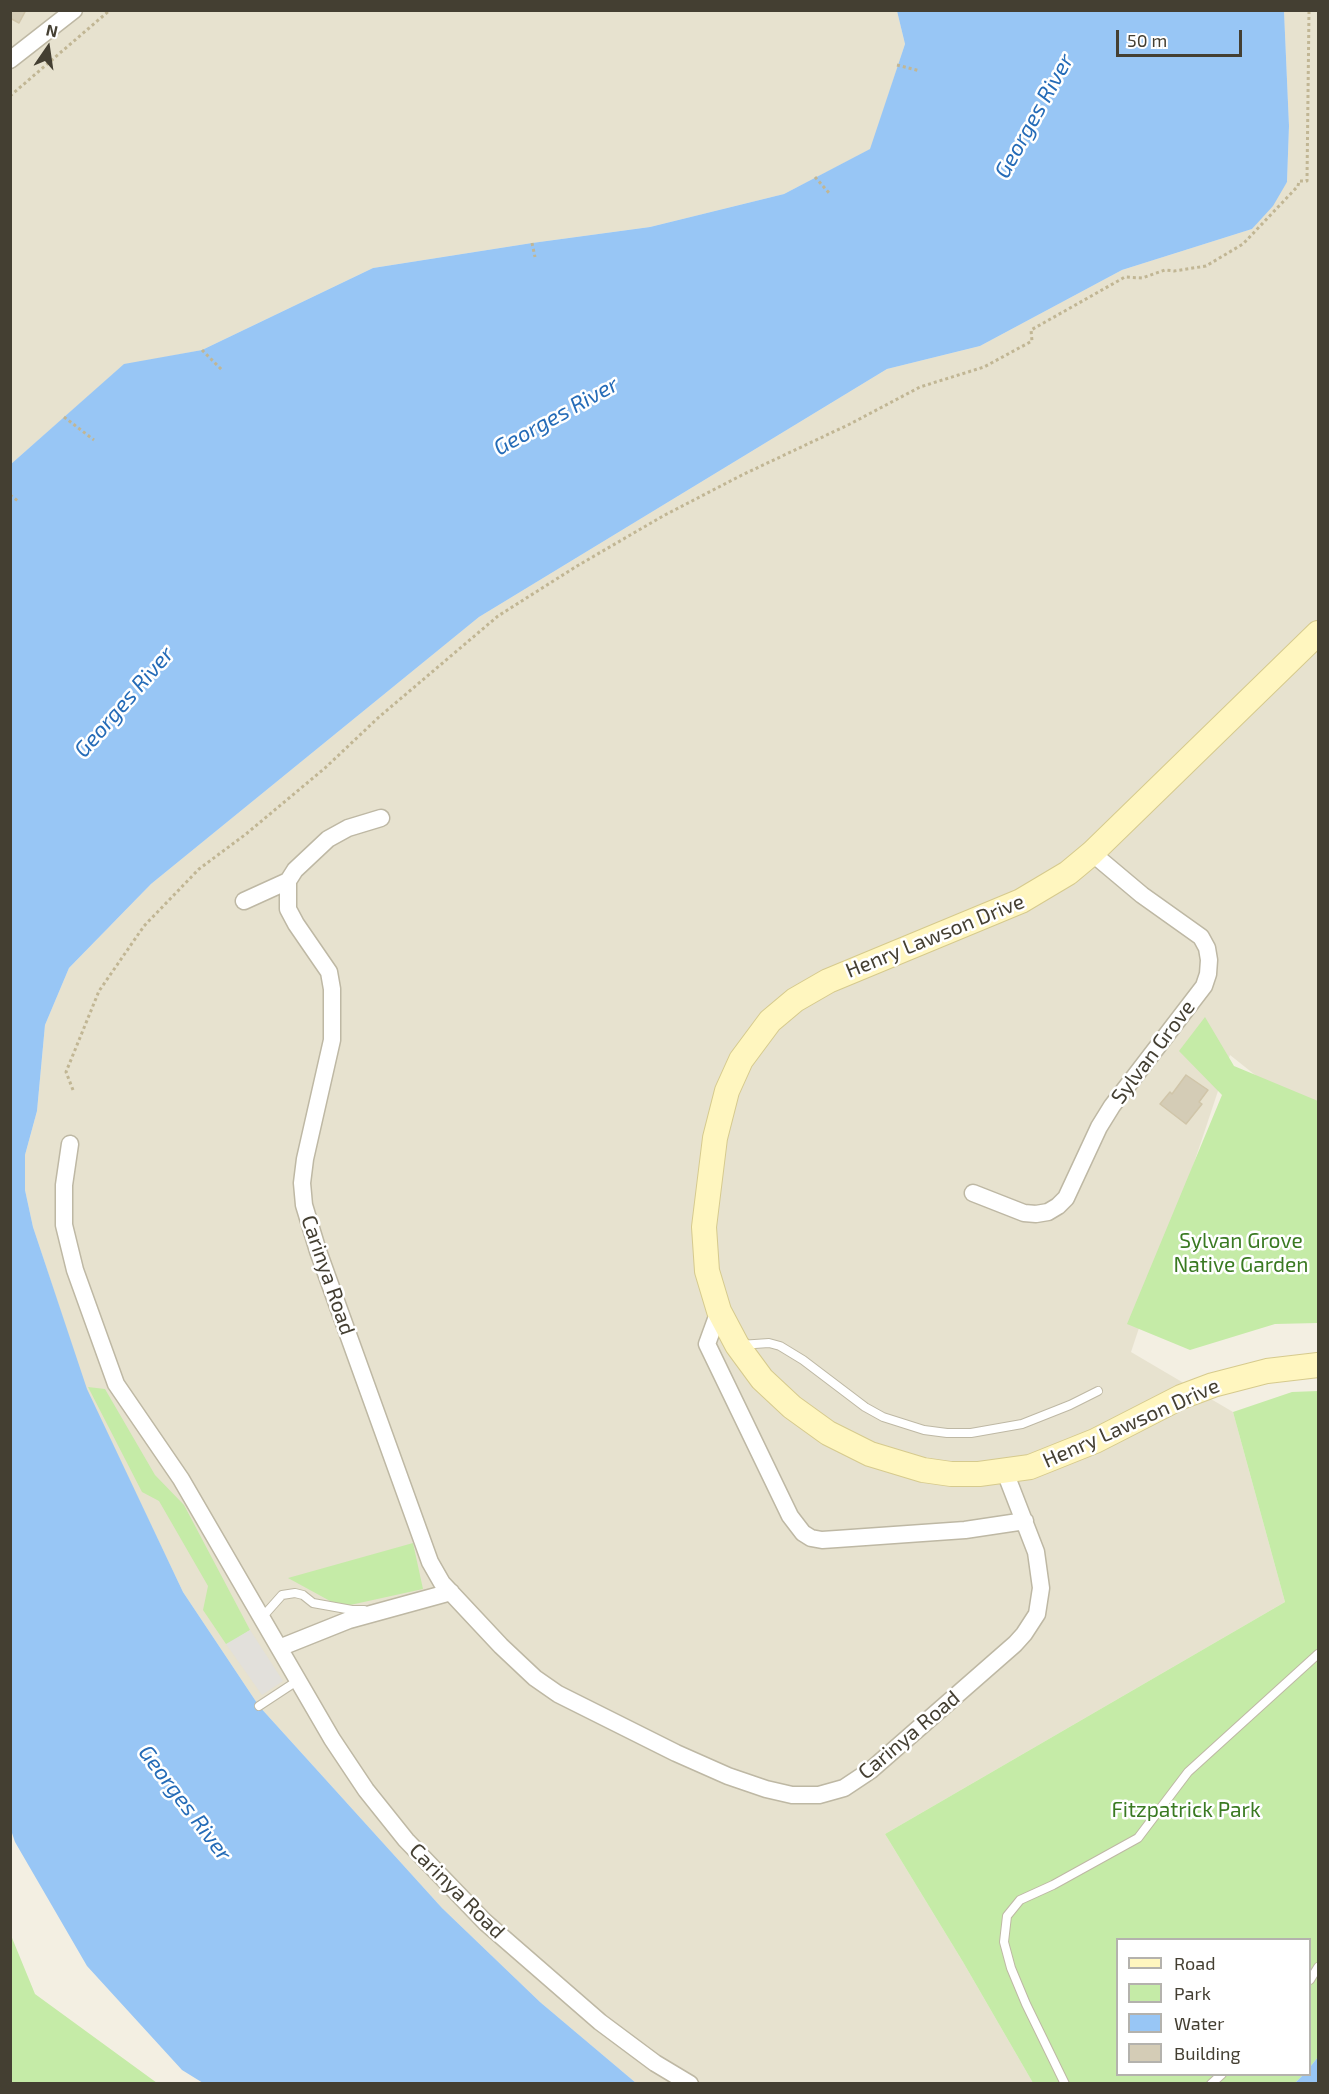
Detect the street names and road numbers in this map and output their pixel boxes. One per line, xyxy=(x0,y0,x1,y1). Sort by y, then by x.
street label: Henry Lawson Drive xyxy=(842,889,1028,983)
street label: Sylvan Grove xyxy=(1106,995,1200,1109)
street label: Carinya Road xyxy=(296,1212,360,1338)
street label: Henry Lawson Drive xyxy=(1039,1373,1223,1473)
street label: Carinya Road xyxy=(853,1685,965,1785)
street label: Carinya Road xyxy=(404,1838,510,1944)

